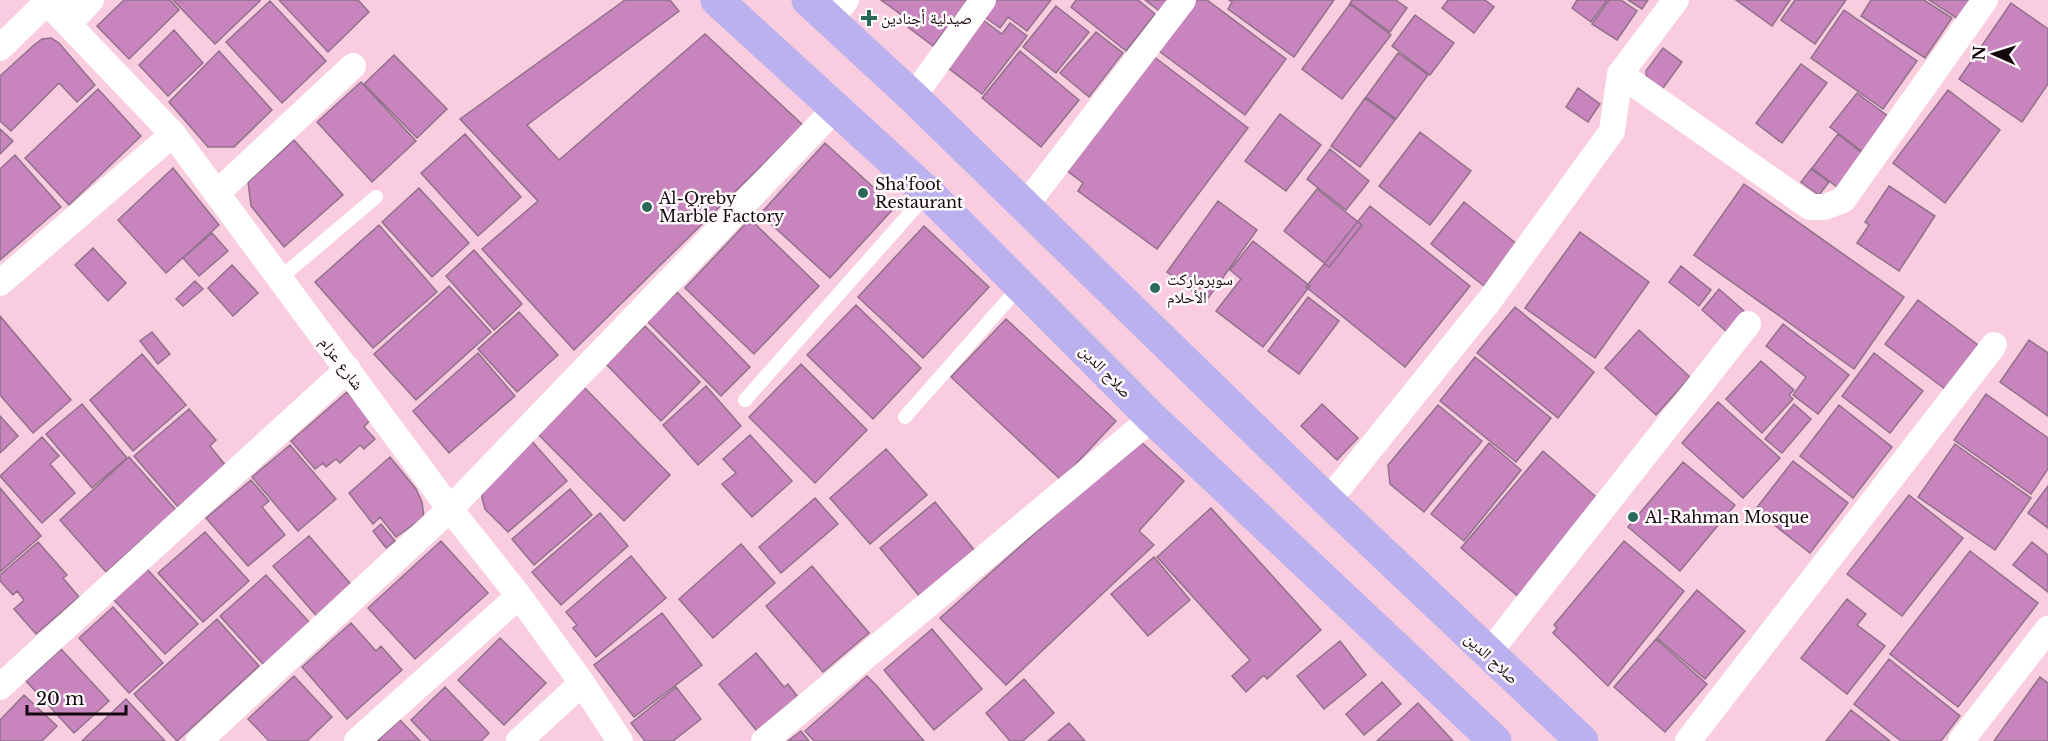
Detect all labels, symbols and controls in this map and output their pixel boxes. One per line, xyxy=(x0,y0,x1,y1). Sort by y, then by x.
place label: صيدلية أجنادين xyxy=(881,8,972,29)
marker: صيدلية أجنادين xyxy=(862,11,876,25)
north arrow xyxy=(1964,24,2024,84)
text: N xyxy=(1969,45,1989,61)
place label: Sha'foot Restaurant xyxy=(875,174,963,212)
marker: Sha'foot Restaurant xyxy=(856,186,870,200)
place label: Al-Qreby Marble Factory xyxy=(658,188,785,226)
marker: Al-Qreby Marble Factory xyxy=(640,200,654,214)
place label: سوبرماركت الأحلام xyxy=(1167,269,1233,308)
marker: سوبرماركت الأحلام xyxy=(1148,281,1162,295)
street label: شارع عزام xyxy=(315,333,368,394)
street label: صلاح الدين xyxy=(1075,340,1136,403)
place label: Al-Rahman Mosque xyxy=(1644,507,1809,527)
marker: Al-Rahman Mosque xyxy=(1626,510,1640,524)
street label: صلاح الدين xyxy=(1460,628,1523,689)
scale bar xyxy=(27,678,126,716)
text: 20 m xyxy=(36,688,84,710)

